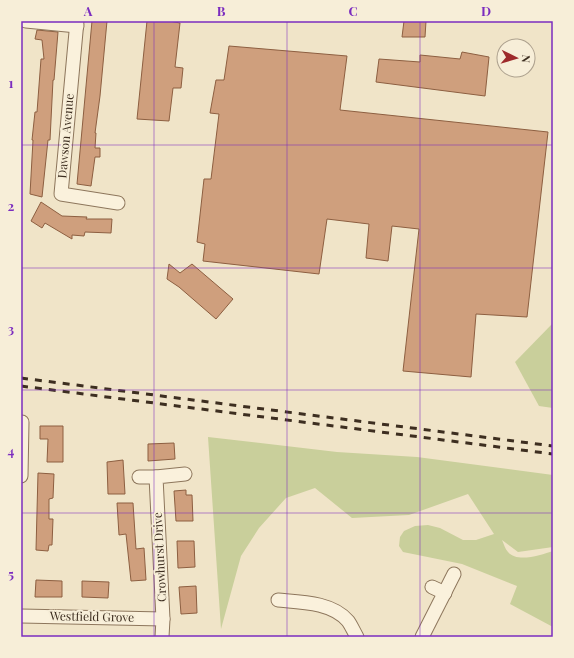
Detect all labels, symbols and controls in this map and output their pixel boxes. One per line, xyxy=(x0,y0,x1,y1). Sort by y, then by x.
text: A xyxy=(83,2,93,19)
text: B xyxy=(217,2,226,19)
text: C xyxy=(348,2,358,19)
text: D xyxy=(481,2,491,19)
north arrow xyxy=(496,38,536,78)
text: N xyxy=(519,54,534,64)
text: 1 xyxy=(9,74,14,91)
street label: Dawson Avenue xyxy=(53,93,77,179)
text: 2 xyxy=(8,197,15,214)
text: 3 xyxy=(8,320,14,337)
text: 4 xyxy=(8,442,15,459)
street label: Crowhurst Drive xyxy=(149,512,169,602)
text: 5 xyxy=(8,565,14,582)
street label: Westfield Grove xyxy=(49,607,134,625)

